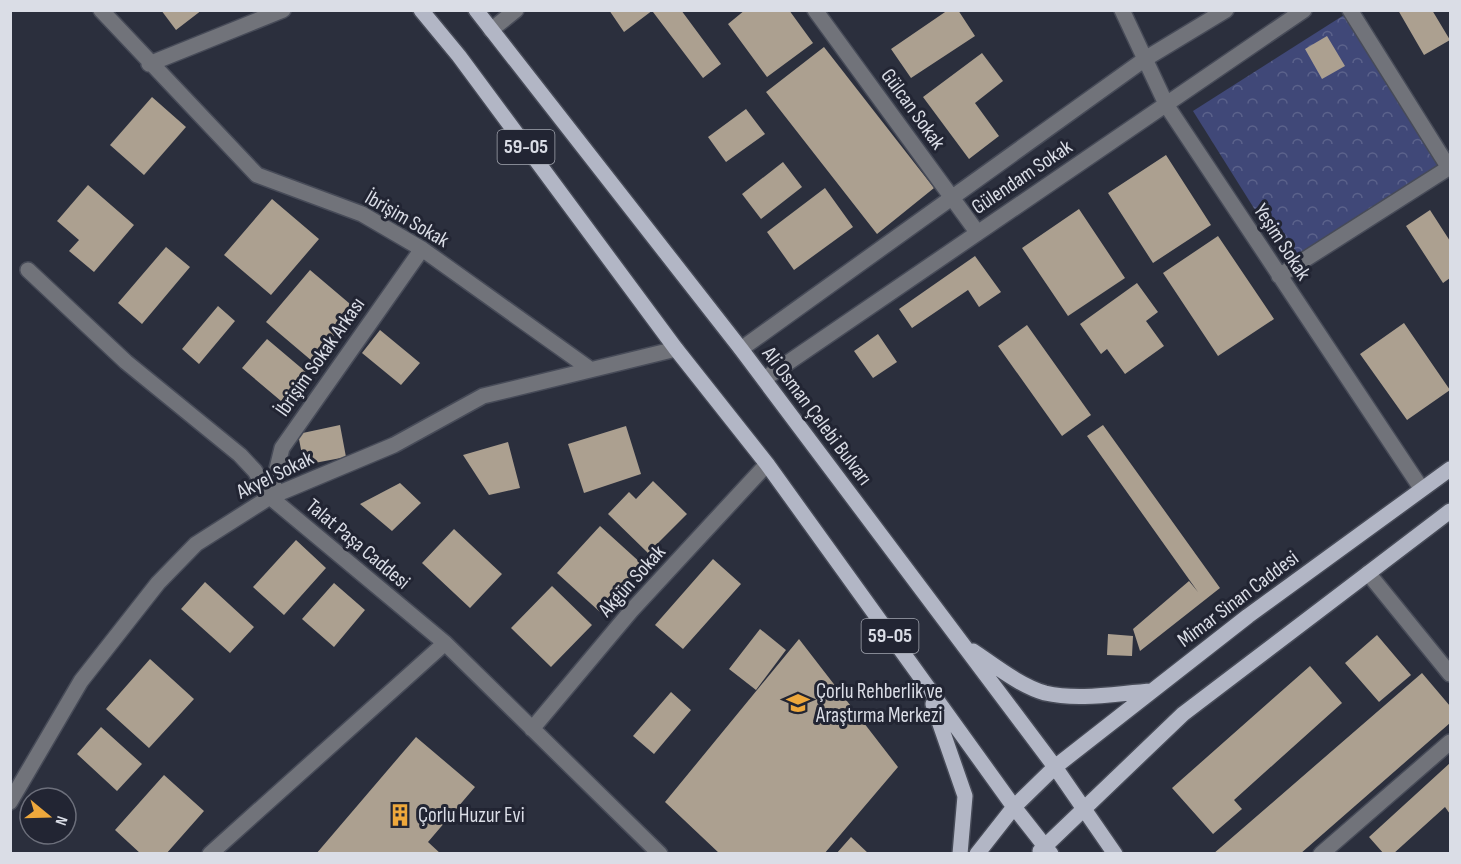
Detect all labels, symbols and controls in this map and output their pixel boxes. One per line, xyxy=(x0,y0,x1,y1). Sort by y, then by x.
street label: Gülcan Sokak xyxy=(875,64,951,154)
road number: 59-05 xyxy=(498,130,554,164)
street label: Gülendam Sokak xyxy=(967,134,1077,220)
street label: İbrişim Sokak xyxy=(360,185,454,253)
street label: Yeşim Sokak xyxy=(1248,199,1316,285)
street label: İbrişim Sokak Arkası xyxy=(270,293,370,421)
street label: Ali Osman Çelebi Bulvarı xyxy=(756,341,877,490)
street label: Akyel Sokak xyxy=(231,446,318,505)
street label: Talat Paşa Caddesi xyxy=(301,493,415,595)
street label: Akgün Sokak xyxy=(593,540,671,623)
street label: Mimar Sinan Caddesi xyxy=(1173,545,1303,653)
road number: 59-05 xyxy=(862,619,918,653)
place label: Çorlu Rehberlik ve Araştırma Merkezi xyxy=(815,679,943,728)
school or university icon: Çorlu Rehberlik ve Araştırma Merkezi xyxy=(785,690,811,716)
north arrow xyxy=(18,786,78,846)
building icon: Çorlu Huzur Evi xyxy=(387,802,413,828)
place label: Çorlu Huzur Evi xyxy=(418,803,525,828)
text: N xyxy=(50,813,71,828)

